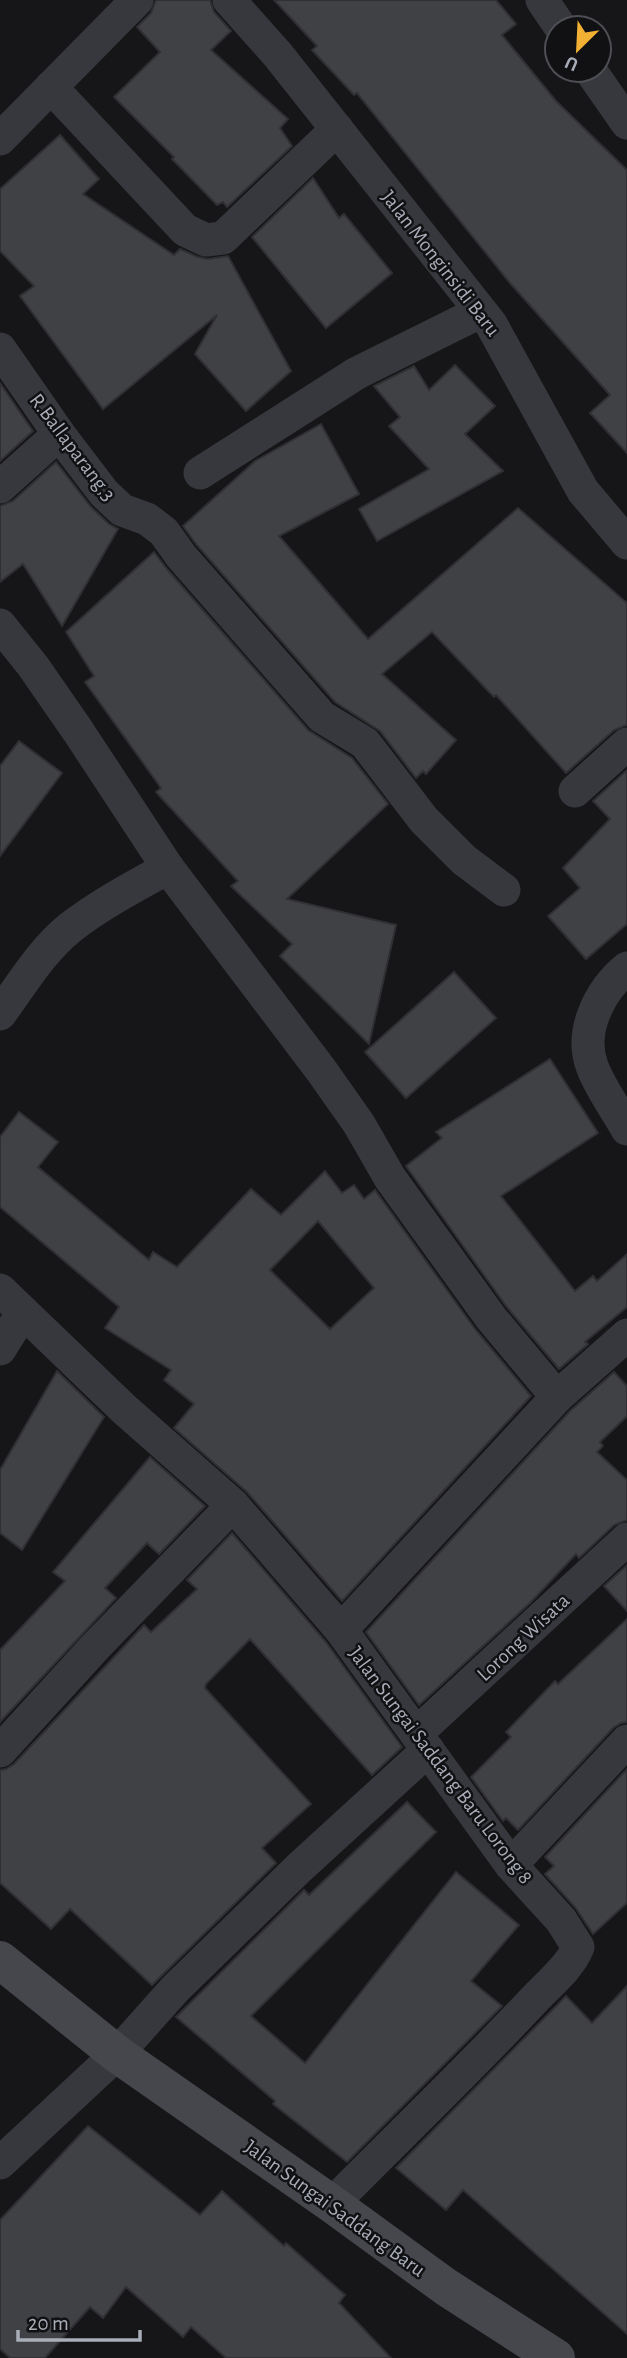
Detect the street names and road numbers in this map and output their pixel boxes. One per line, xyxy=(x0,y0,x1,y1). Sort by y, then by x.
street label: Jalan Monginsidi Baru xyxy=(377,186,504,340)
street label: R.Ballaparang,3 xyxy=(26,390,120,505)
street label: Lorong Wisata xyxy=(473,1589,574,1685)
street label: Jalan Sungai Saddang Baru Lorong 8 xyxy=(345,1643,536,1888)
street label: Jalan Sungai Saddang Baru xyxy=(241,2136,429,2281)

